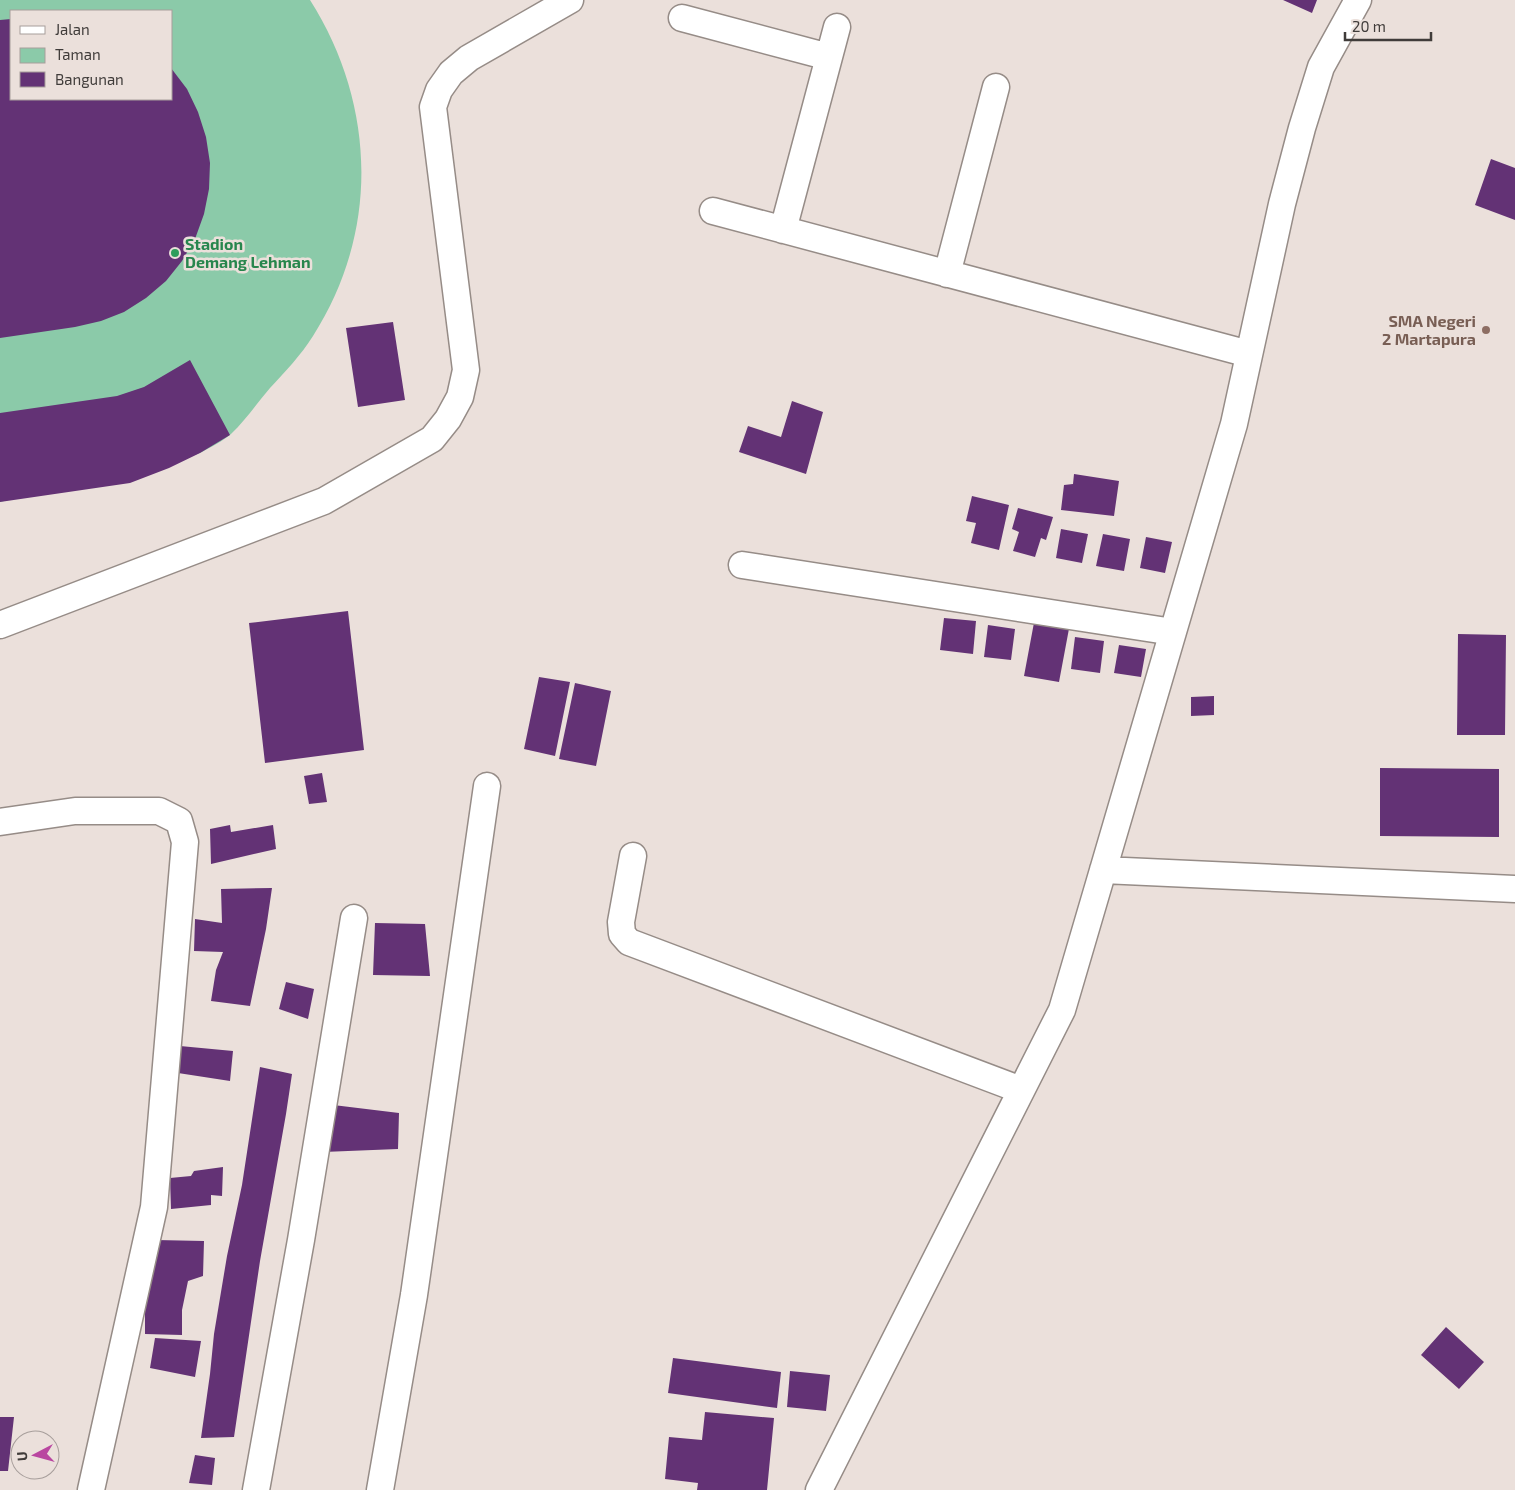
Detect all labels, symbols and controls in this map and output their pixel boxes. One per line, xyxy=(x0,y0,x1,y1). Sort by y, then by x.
legend xyxy=(10,10,172,100)
scale bar xyxy=(1345,10,1431,42)
text: 20 m xyxy=(1352,17,1386,35)
text: Jalan xyxy=(55,20,90,38)
text: Taman xyxy=(55,45,101,63)
text: Bangunan xyxy=(55,70,124,88)
place label: Stadion Demang Lehman xyxy=(185,234,311,271)
marker: Stadion Demang Lehman xyxy=(169,247,181,259)
place label: SMA Negeri 2 Martapura xyxy=(1382,311,1476,348)
marker: SMA Negeri 2 Martapura xyxy=(1480,324,1492,336)
north arrow xyxy=(10,1430,60,1480)
text: U xyxy=(13,1451,31,1462)

